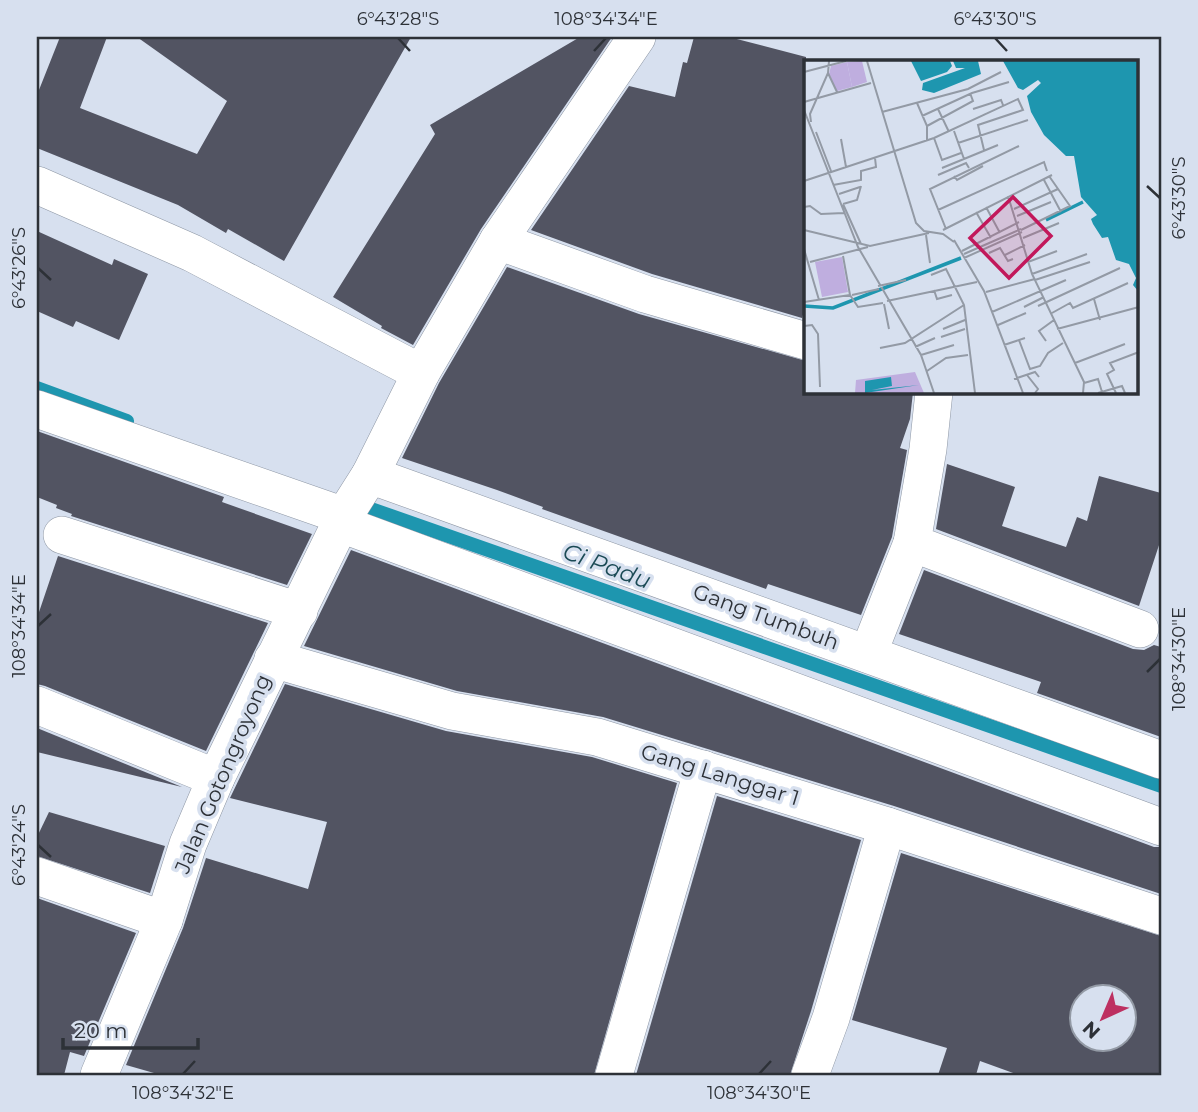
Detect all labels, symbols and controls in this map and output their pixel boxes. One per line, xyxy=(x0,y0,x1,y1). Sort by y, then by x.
text: 6°43'28"S xyxy=(357,8,439,30)
text: 108°34'34"E xyxy=(554,8,658,30)
text: 6°43'30"S xyxy=(954,8,1036,30)
inset map xyxy=(804,60,1138,394)
text: 6°43'30"S xyxy=(1168,157,1190,239)
text: 6°43'26"S xyxy=(8,227,30,309)
water label: Ci Padu xyxy=(559,537,655,595)
text: 108°34'34"E xyxy=(8,574,30,678)
street label: Gang Tumbuh xyxy=(690,579,843,655)
text: 108°34'30"E xyxy=(1168,607,1190,711)
street label: Jalan Gotongroyong xyxy=(169,671,276,878)
street label: Gang Langgar 1 xyxy=(638,739,802,810)
text: 6°43'24"S xyxy=(8,804,30,886)
north arrow xyxy=(1068,982,1138,1052)
scale bar xyxy=(63,1007,198,1051)
text: N xyxy=(1078,1016,1105,1043)
text: 20 m xyxy=(74,1018,128,1043)
text: 108°34'32"E xyxy=(132,1082,234,1104)
text: 108°34'30"E xyxy=(707,1082,811,1104)

